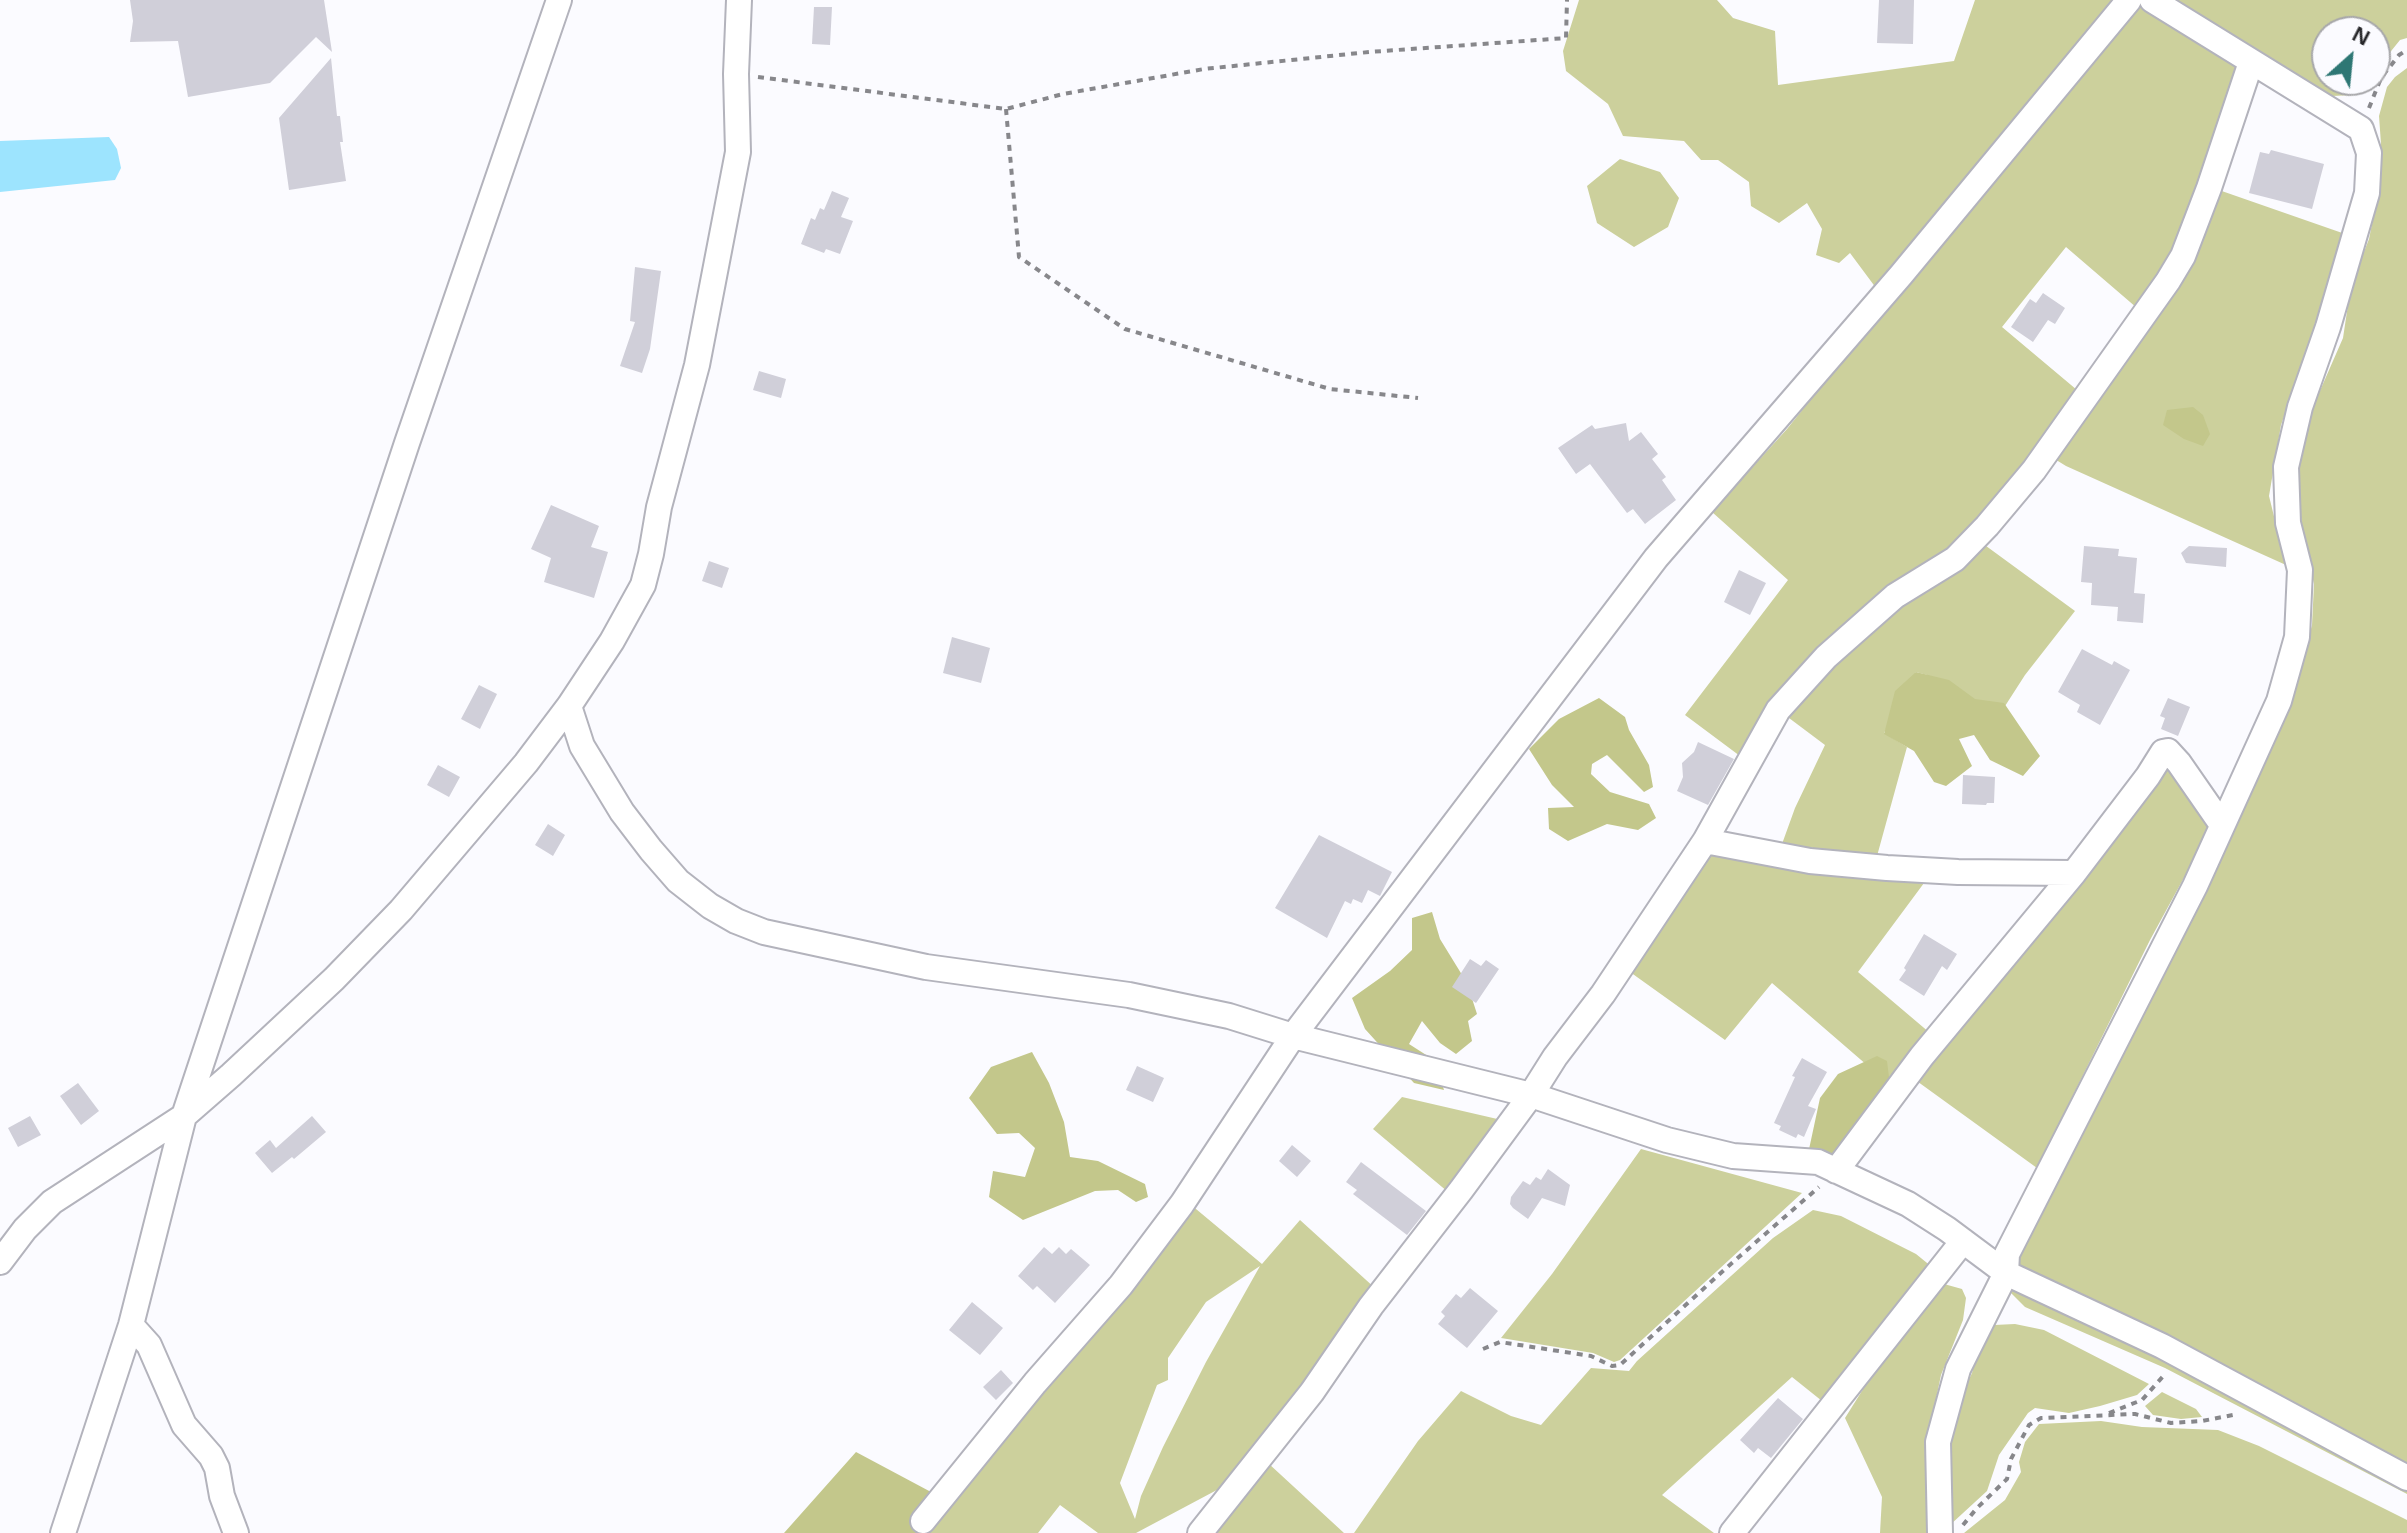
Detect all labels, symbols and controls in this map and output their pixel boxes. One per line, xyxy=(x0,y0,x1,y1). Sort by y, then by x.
north arrow xyxy=(2311,16,2391,96)
text: N xyxy=(2348,21,2374,51)

